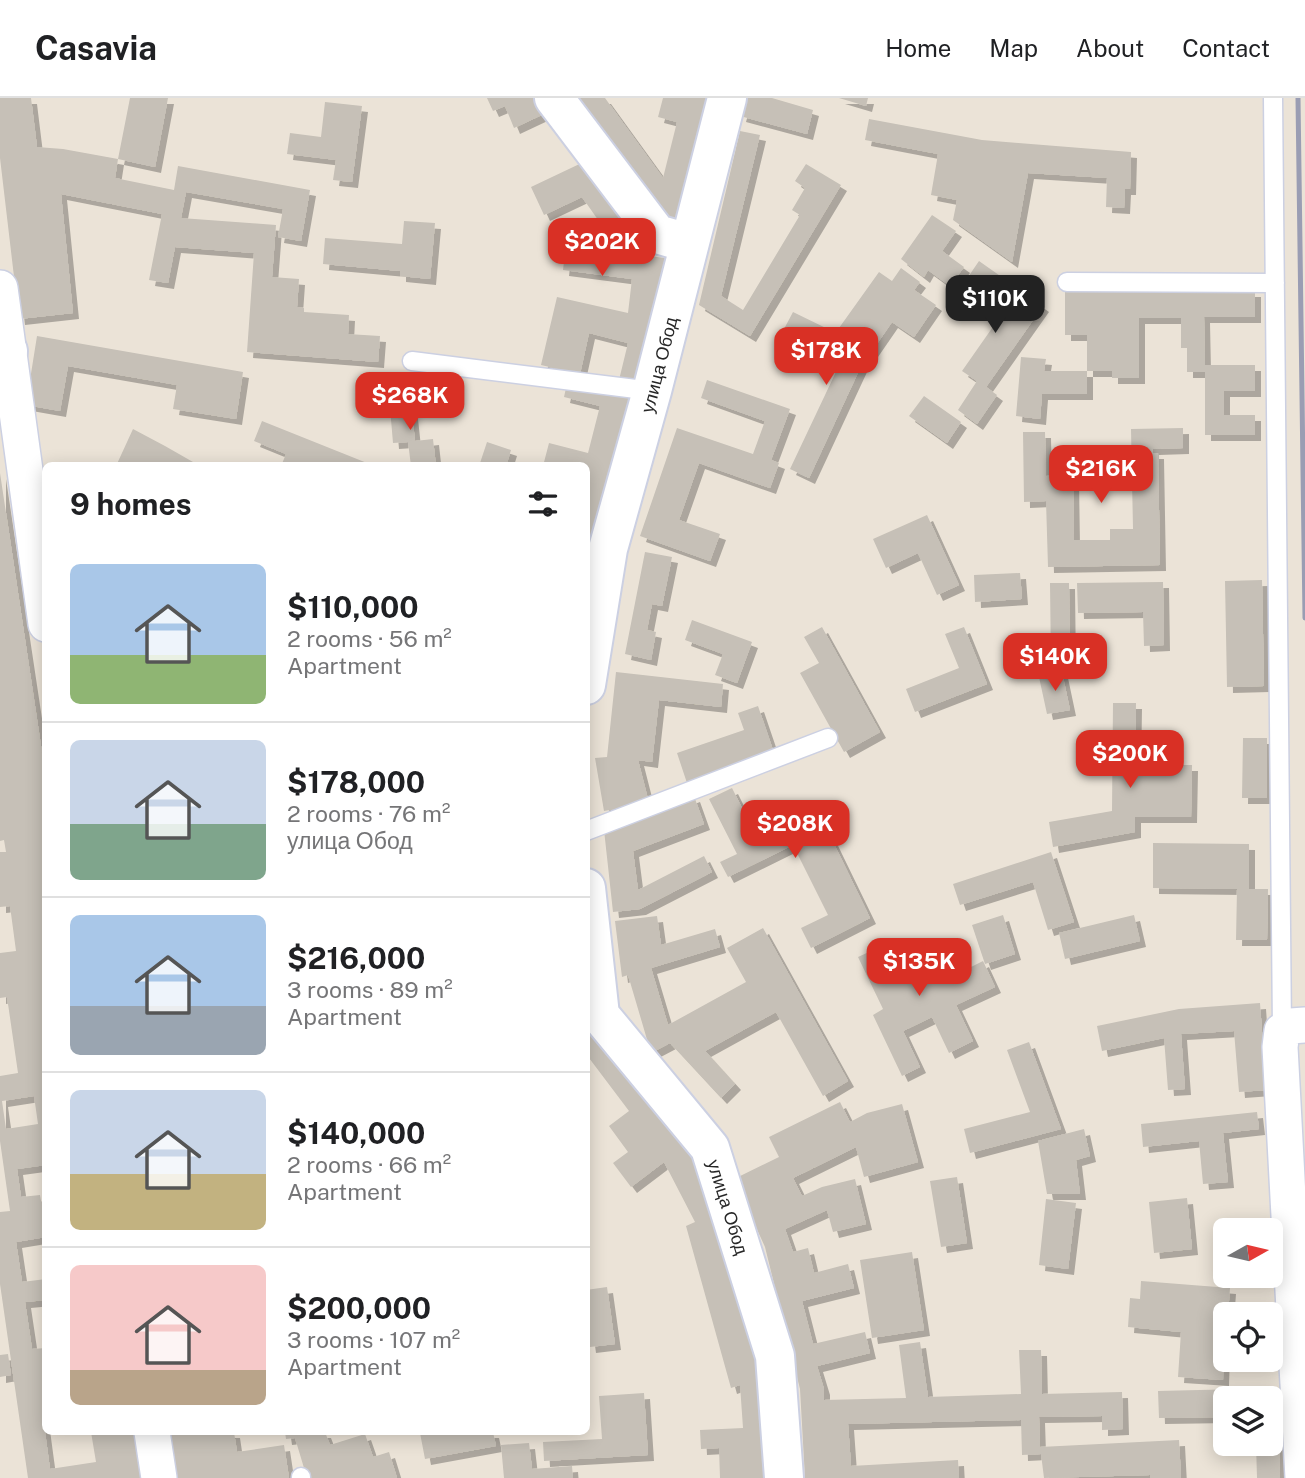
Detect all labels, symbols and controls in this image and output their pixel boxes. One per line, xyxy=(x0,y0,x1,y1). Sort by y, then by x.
text: Casavia xyxy=(35,29,157,67)
text: Home xyxy=(885,34,951,62)
text: Map xyxy=(989,34,1038,62)
text: About xyxy=(1076,34,1144,62)
text: Contact xyxy=(1182,34,1270,62)
pin: $202K xyxy=(553,218,651,278)
text: $202K xyxy=(564,227,640,254)
pin: $110K xyxy=(946,275,1044,335)
text: $110K xyxy=(962,284,1028,311)
street label: улица Обод xyxy=(636,314,681,415)
pin: $178K xyxy=(777,328,875,387)
text: $178K xyxy=(790,336,862,363)
pin: $268K xyxy=(361,372,459,432)
text: $268K xyxy=(371,381,449,408)
pin: $216K xyxy=(1052,446,1150,505)
text: $216K xyxy=(1065,454,1137,481)
icon: filters xyxy=(524,485,562,523)
text: 9 homes xyxy=(70,486,192,522)
text: $110,000 xyxy=(287,589,419,625)
icon: home xyxy=(126,592,210,676)
text: 2 rooms · 56 m² xyxy=(287,625,452,652)
pin: $140K xyxy=(1006,634,1104,693)
text: $140K xyxy=(1019,642,1091,669)
text: Apartment xyxy=(287,652,402,679)
pin: $200K xyxy=(1081,730,1179,790)
text: $200K xyxy=(1092,739,1168,766)
text: $178,000 xyxy=(287,764,425,800)
icon: home xyxy=(126,768,210,852)
text: 2 rooms · 76 m² xyxy=(287,800,450,827)
pin: $208K xyxy=(746,800,844,860)
text: $208K xyxy=(757,809,833,836)
text: улица Обод xyxy=(287,827,413,854)
pin: $135K xyxy=(870,939,968,998)
text: $216,000 xyxy=(287,940,425,976)
icon: home xyxy=(126,943,210,1027)
text: $135K xyxy=(883,947,955,974)
text: 3 rooms · 89 m² xyxy=(287,976,453,1003)
text: Apartment xyxy=(287,1003,402,1030)
text: $140,000 xyxy=(287,1115,425,1151)
icon: home xyxy=(126,1118,210,1202)
text: 2 rooms · 66 m² xyxy=(287,1151,451,1178)
street label: улица Обод xyxy=(704,1157,753,1257)
text: Apartment xyxy=(287,1178,402,1205)
north arrow xyxy=(1213,1218,1283,1288)
map controls xyxy=(1213,1218,1283,1456)
text: $200,000 xyxy=(287,1290,431,1326)
icon: home xyxy=(126,1293,210,1377)
button: locate xyxy=(1213,1302,1283,1372)
text: 3 rooms · 107 m² xyxy=(287,1326,460,1353)
text: Apartment xyxy=(287,1353,402,1380)
button: layers xyxy=(1213,1386,1283,1456)

